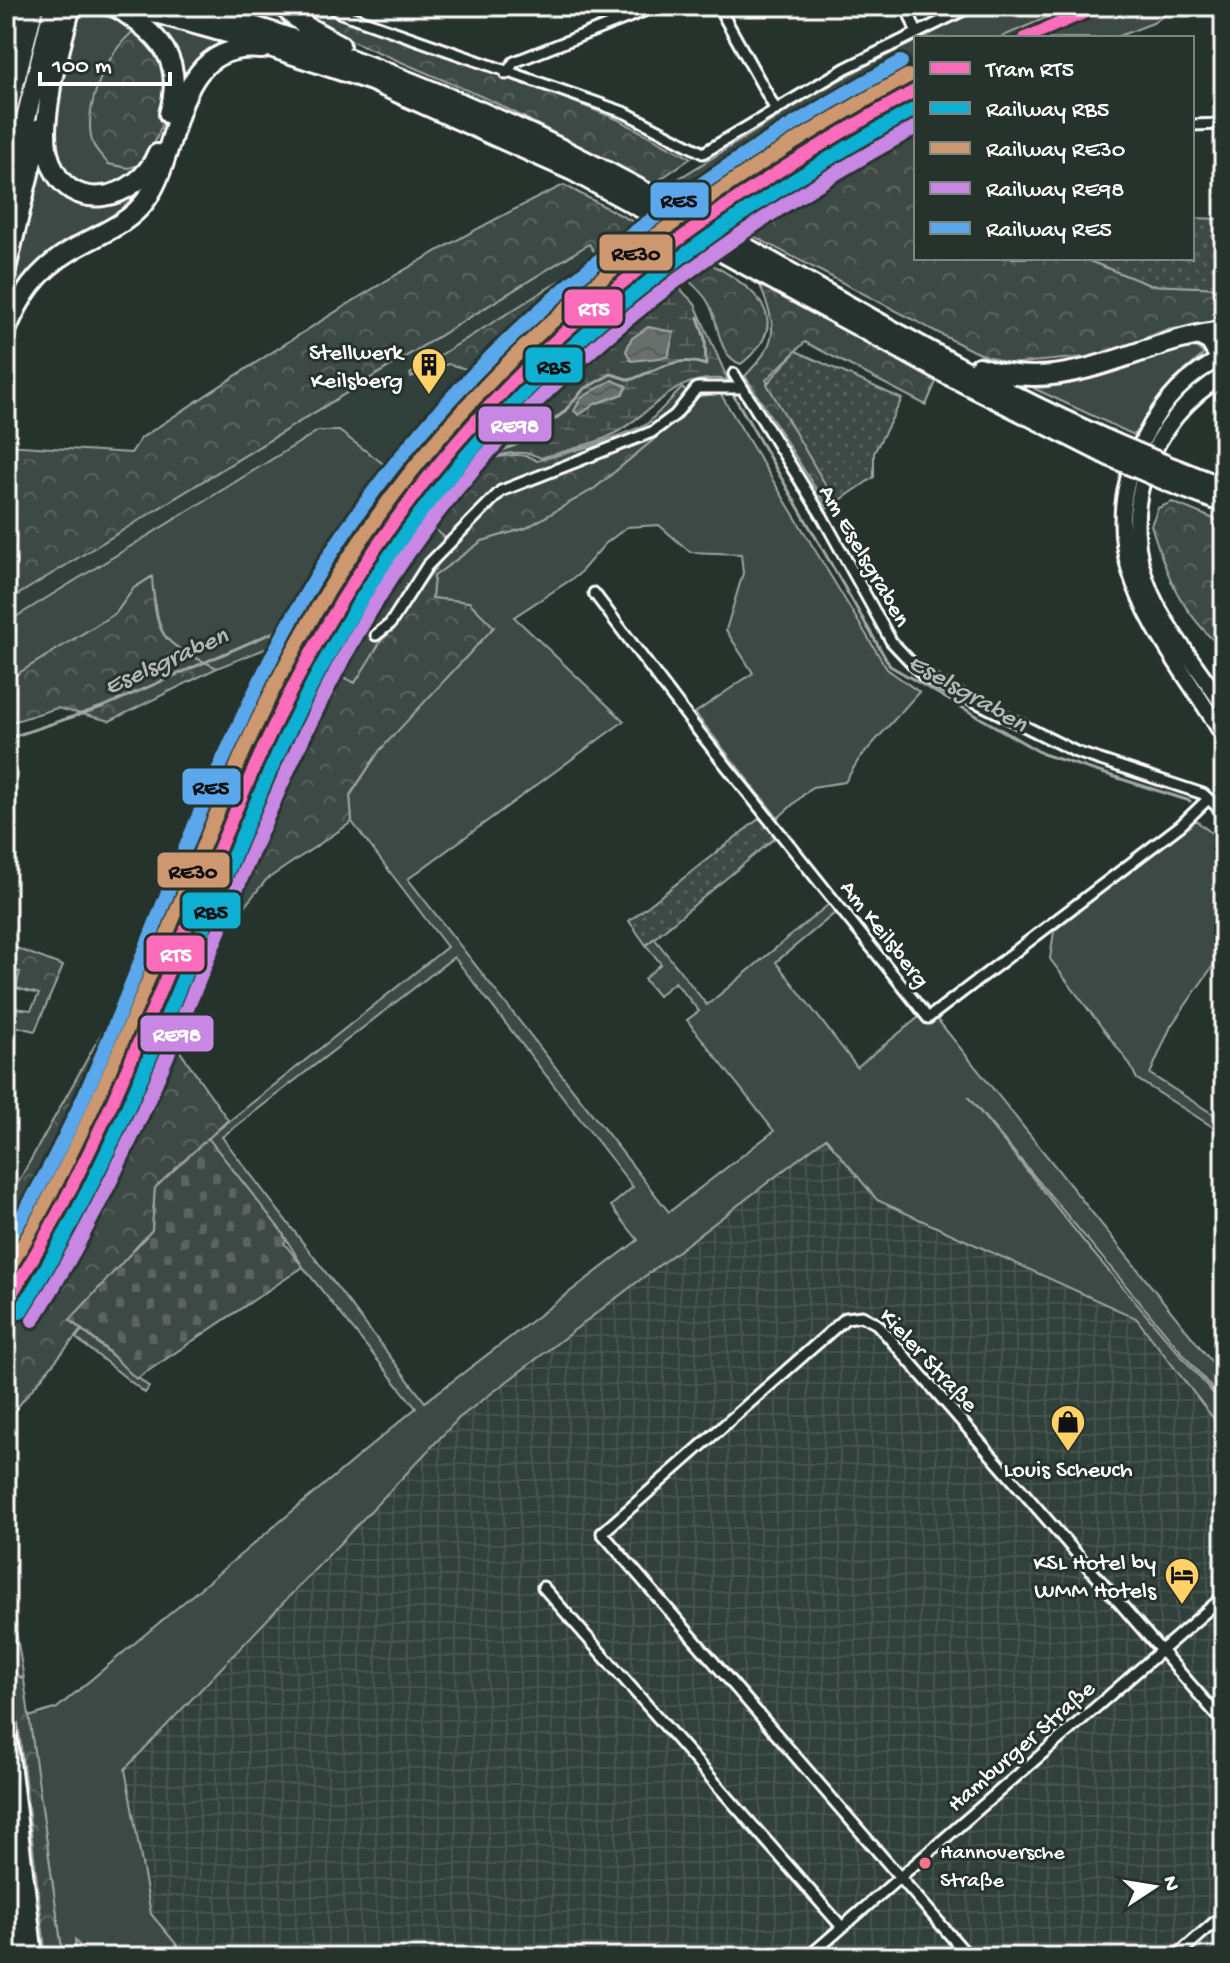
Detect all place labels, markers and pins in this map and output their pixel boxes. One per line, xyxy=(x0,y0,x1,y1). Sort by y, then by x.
place label: Stellwerk Keilsberg xyxy=(309,340,405,397)
building icon: Stellwerk Keilsberg xyxy=(410,346,448,396)
shop icon: Louis Scheuch xyxy=(1049,1403,1087,1453)
place label: Louis Scheuch xyxy=(1003,1457,1133,1486)
place label: KSL Hotel by WMM Hotels xyxy=(1033,1550,1157,1607)
hotel icon: KSL Hotel by WMM Hotels xyxy=(1163,1556,1201,1606)
place label: Hannoversche Straße xyxy=(940,1841,1065,1895)
marker: Hannoversche Straße xyxy=(917,1855,933,1871)

